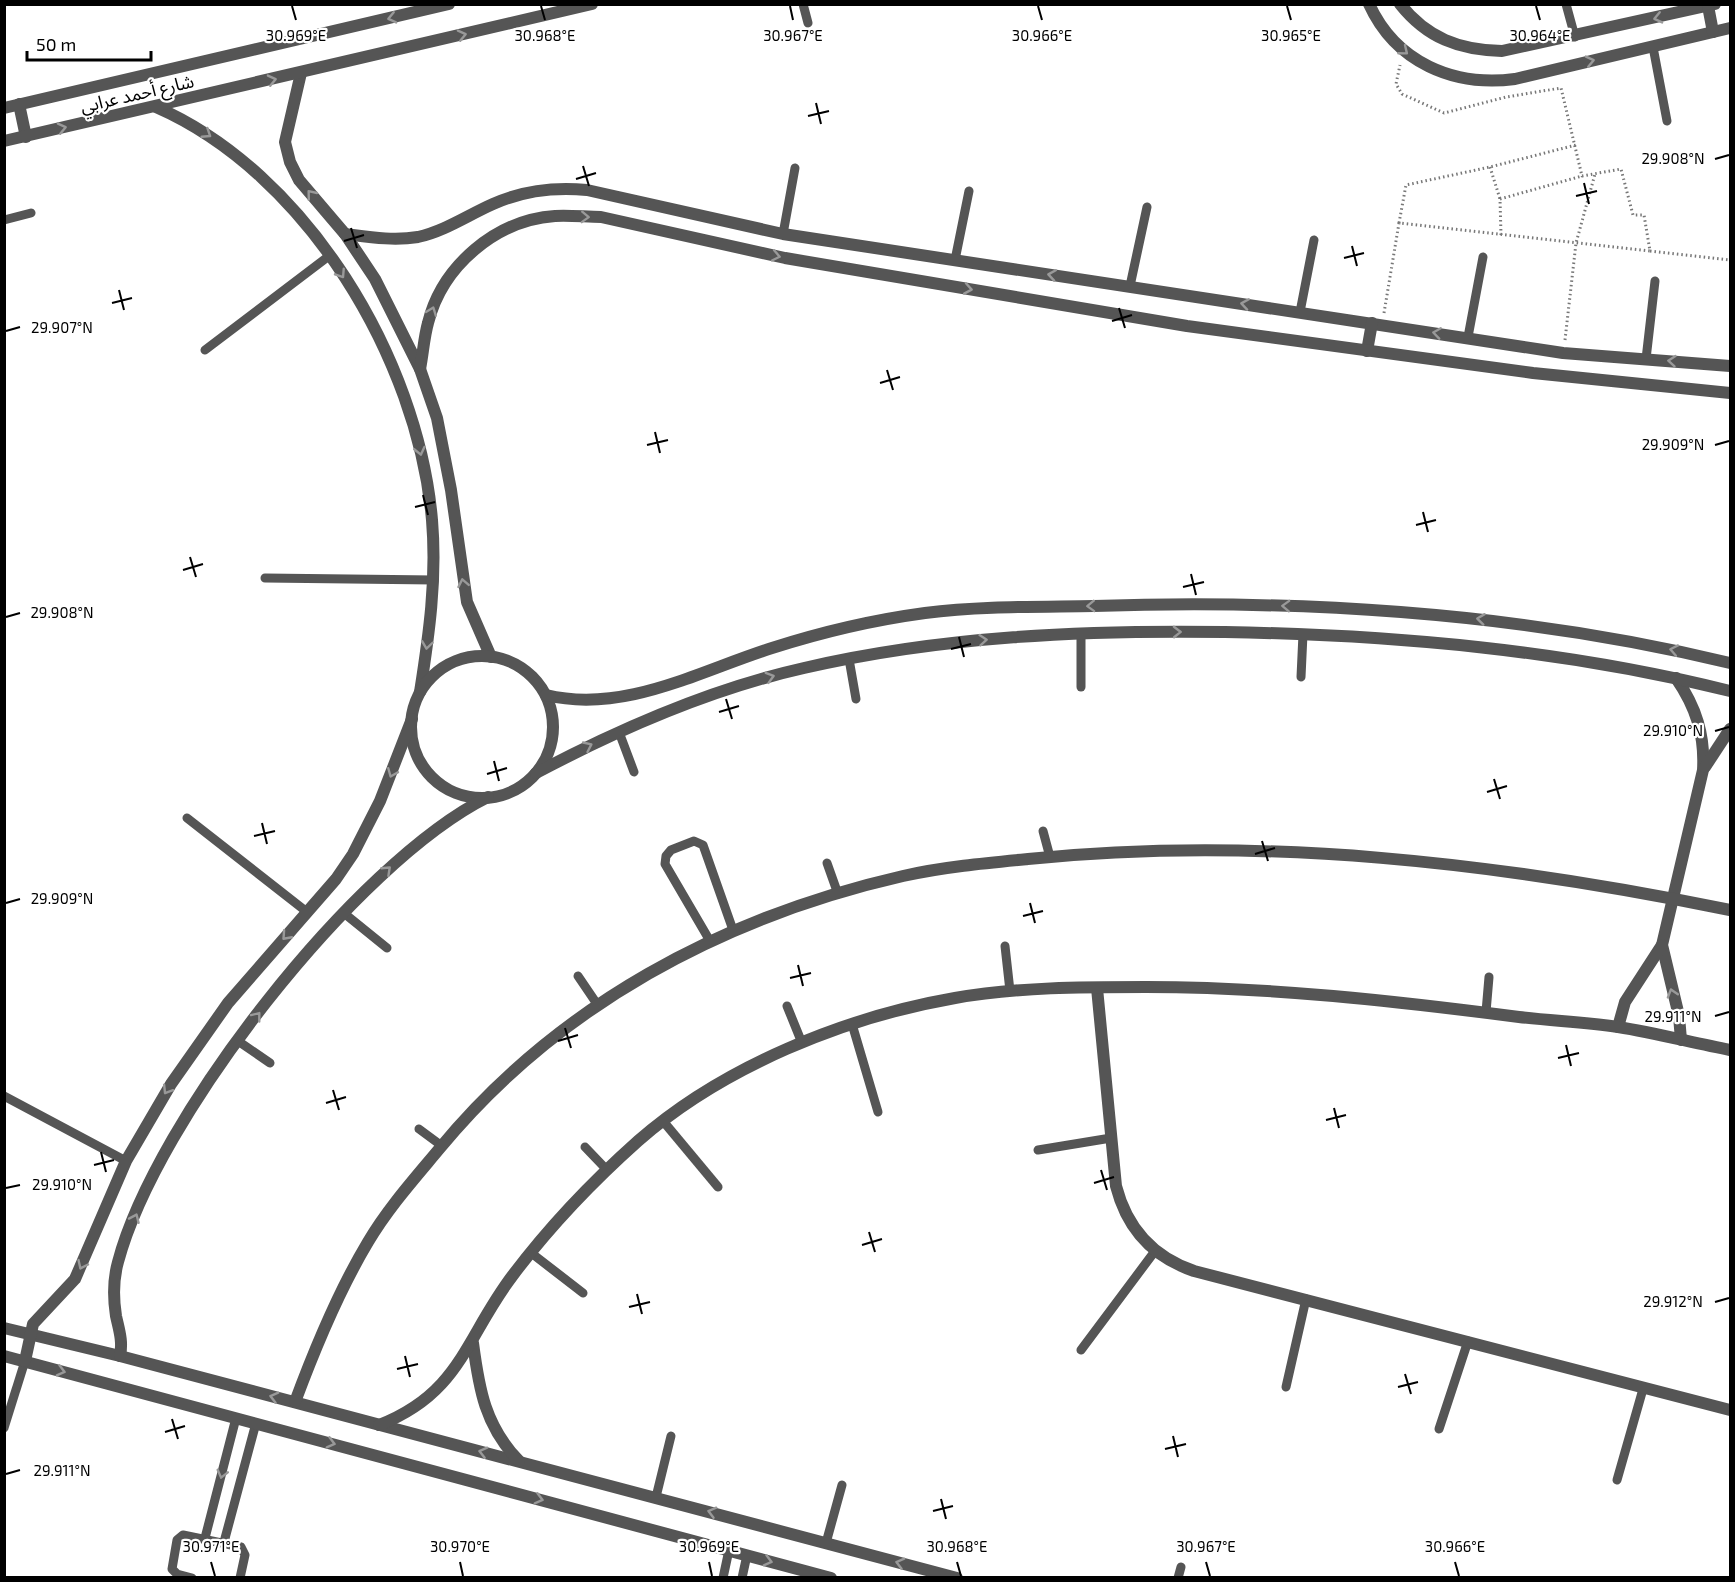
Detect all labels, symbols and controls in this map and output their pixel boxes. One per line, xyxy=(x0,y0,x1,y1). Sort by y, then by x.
one-way arrow xyxy=(387,10,397,23)
one-way arrow xyxy=(1653,10,1663,23)
scale bar xyxy=(27,24,152,62)
text: 30.969°E xyxy=(266,26,326,44)
text: 30.968°E xyxy=(515,26,575,44)
text: 30.967°E xyxy=(763,26,823,44)
text: 30.966°E xyxy=(1012,26,1072,44)
text: 30.965°E xyxy=(1261,26,1321,44)
text: 30.964°E xyxy=(1509,26,1571,44)
one-way arrow xyxy=(457,30,467,43)
text: 50 m xyxy=(36,33,76,55)
one-way arrow xyxy=(1397,43,1408,54)
one-way arrow xyxy=(1584,56,1594,69)
street label: شارع أحمد عرابي xyxy=(78,69,197,121)
one-way arrow xyxy=(267,74,277,87)
one-way arrow xyxy=(56,123,66,136)
one-way arrow xyxy=(201,127,212,138)
text: 29.908°N xyxy=(1641,149,1705,167)
one-way arrow xyxy=(307,190,318,201)
one-way arrow xyxy=(581,210,590,223)
one-way arrow xyxy=(771,249,781,262)
one-way arrow xyxy=(334,268,345,279)
one-way arrow xyxy=(1047,269,1056,281)
one-way arrow xyxy=(963,282,973,295)
one-way arrow xyxy=(1240,298,1249,310)
one-way arrow xyxy=(425,307,437,318)
text: 29.907°N xyxy=(31,318,93,336)
one-way arrow xyxy=(1433,327,1442,339)
one-way arrow xyxy=(1668,355,1677,368)
text: 29.909°N xyxy=(1642,435,1704,453)
one-way arrow xyxy=(413,446,426,456)
one-way arrow xyxy=(457,578,470,588)
one-way arrow xyxy=(1087,599,1096,612)
one-way arrow xyxy=(1282,600,1291,613)
text: 29.908°N xyxy=(30,603,94,621)
one-way arrow xyxy=(1476,614,1486,626)
one-way arrow xyxy=(1173,625,1182,638)
one-way arrow xyxy=(978,633,987,646)
one-way arrow xyxy=(422,640,434,649)
one-way arrow xyxy=(1669,644,1679,657)
one-way arrow xyxy=(764,672,775,684)
text: 29.910°N xyxy=(1643,721,1703,739)
one-way arrow xyxy=(582,742,593,754)
one-way arrow xyxy=(387,767,399,778)
one-way arrow xyxy=(380,866,390,877)
text: 29.909°N xyxy=(31,889,93,907)
one-way arrow xyxy=(282,929,293,939)
one-way arrow xyxy=(1667,988,1679,999)
text: 29.911°N xyxy=(1645,1007,1702,1025)
one-way arrow xyxy=(250,1011,261,1022)
one-way arrow xyxy=(163,1084,175,1094)
text: 29.910°N xyxy=(32,1175,92,1193)
one-way arrow xyxy=(127,1213,139,1224)
one-way arrow xyxy=(77,1258,89,1269)
text: 29.912°N xyxy=(1643,1292,1703,1310)
one-way arrow xyxy=(55,1364,66,1376)
one-way arrow xyxy=(269,1392,280,1404)
one-way arrow xyxy=(325,1436,335,1448)
one-way arrow xyxy=(478,1447,488,1459)
text: 29.911°N xyxy=(34,1461,91,1479)
one-way arrow xyxy=(216,1469,229,1479)
one-way arrow xyxy=(533,1492,544,1504)
one-way arrow xyxy=(707,1507,718,1519)
text: 30.971°E xyxy=(183,1537,239,1555)
text: 30.970°E xyxy=(430,1537,490,1555)
text: 30.969°E xyxy=(679,1537,739,1555)
text: 30.968°E xyxy=(927,1537,987,1555)
text: 30.967°E xyxy=(1176,1537,1236,1555)
text: 30.966°E xyxy=(1425,1537,1485,1555)
one-way arrow xyxy=(763,1553,773,1566)
one-way arrow xyxy=(895,1558,906,1570)

